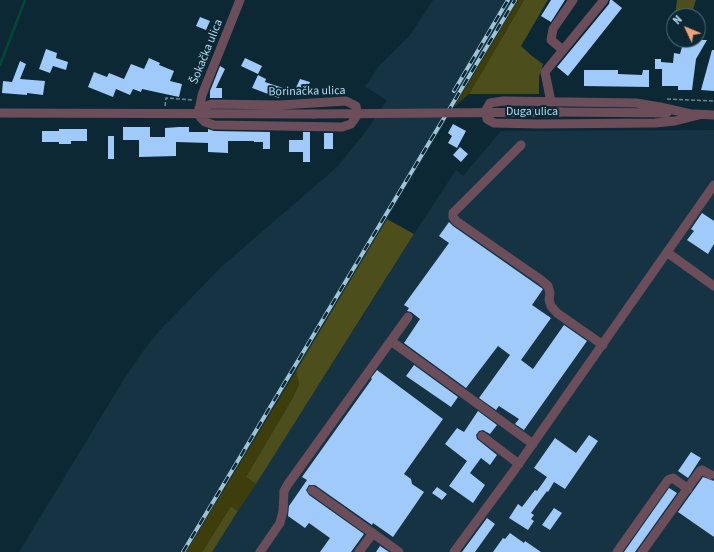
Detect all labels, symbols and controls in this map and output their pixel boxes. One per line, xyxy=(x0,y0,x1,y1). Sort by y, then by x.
north arrow xyxy=(666,8,706,48)
text: N xyxy=(670,12,686,28)
street label: Šokačka ulica xyxy=(188,18,226,86)
street label: Borinačka ulica xyxy=(268,84,346,100)
street label: Duga ulica xyxy=(506,105,558,119)

